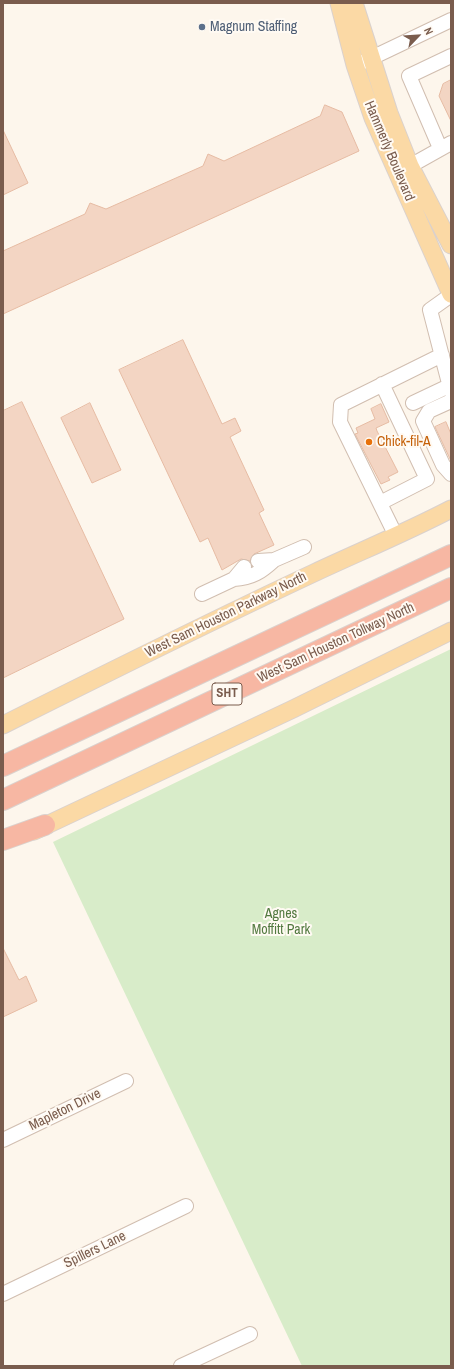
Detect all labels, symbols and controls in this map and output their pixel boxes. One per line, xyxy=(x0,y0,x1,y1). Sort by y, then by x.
north arrow xyxy=(398,16,438,56)
place label: Magnum Staffing xyxy=(210,19,297,35)
marker: Magnum Staffing xyxy=(197,22,207,32)
text: N xyxy=(421,25,437,37)
street label: Hammerly Boulevard xyxy=(360,98,418,204)
place label: Chick-fil-A xyxy=(377,434,431,450)
marker: Chick-fil-A xyxy=(364,437,374,447)
street label: West Sam Houston Parkway North xyxy=(143,569,309,661)
street label: West Sam Houston Tollway North xyxy=(255,599,417,687)
road number: SHT xyxy=(212,683,242,705)
park label: Agnes Moffitt Park xyxy=(252,906,310,938)
street label: Mapleton Drive xyxy=(26,1085,104,1135)
street label: Spillers Lane xyxy=(61,1228,129,1272)

